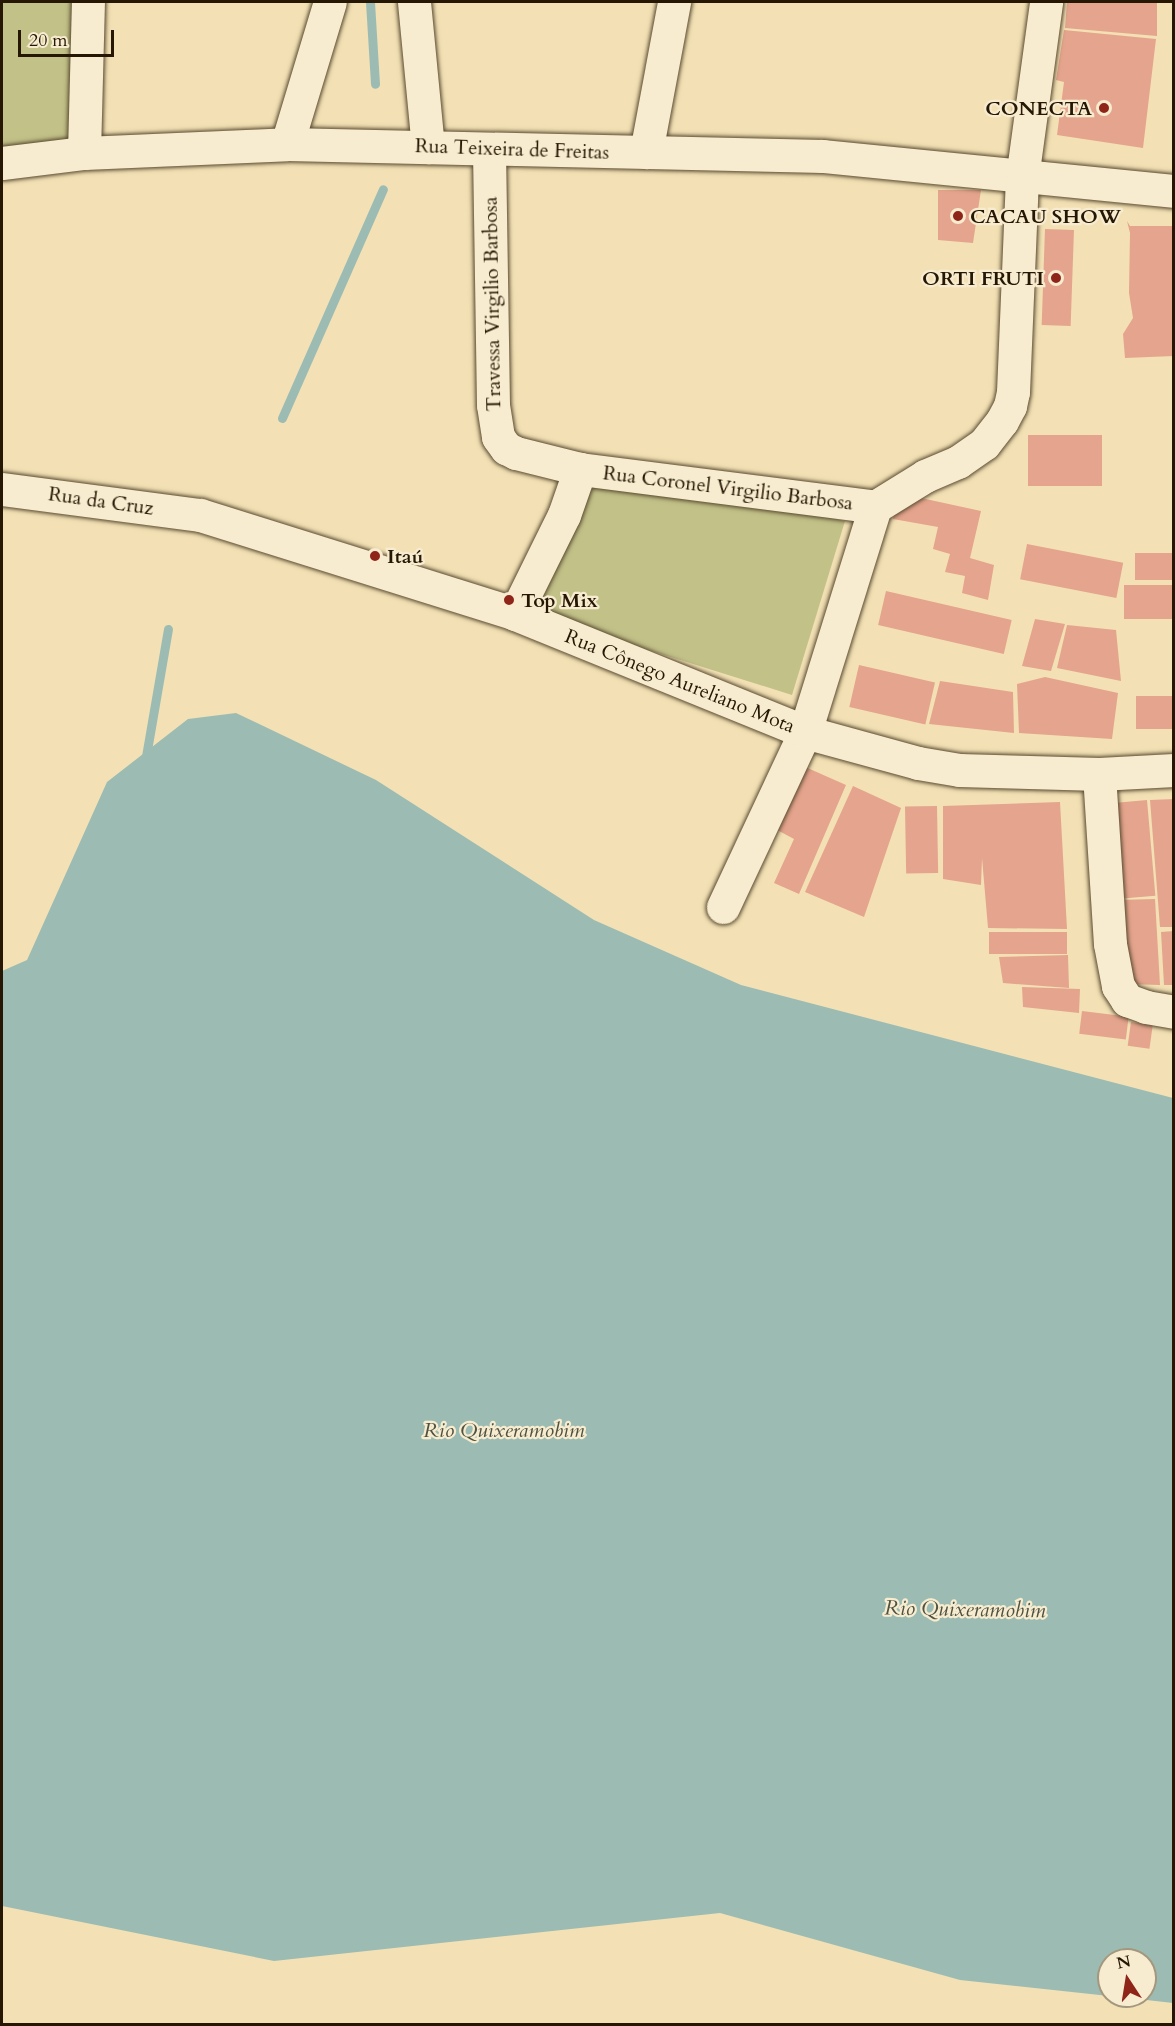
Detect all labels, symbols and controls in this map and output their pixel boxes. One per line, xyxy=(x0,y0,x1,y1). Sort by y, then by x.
scale bar xyxy=(21,18,117,56)
text: 20 m xyxy=(29,28,68,53)
place label: CONECTA xyxy=(985,96,1092,120)
marker: CONECTA xyxy=(1097,101,1111,115)
street label: Rua Teixeira de Freitas xyxy=(414,134,610,164)
street label: Travessa Virgilio Barbosa xyxy=(478,196,506,412)
place label: CACAU SHOW xyxy=(970,204,1121,228)
marker: CACAU SHOW xyxy=(951,209,965,223)
place label: ORTI FRUTI xyxy=(922,266,1044,290)
marker: ORTI FRUTI xyxy=(1049,271,1063,285)
street label: Rua Coronel Virgilio Barbosa xyxy=(602,461,854,515)
street label: Rua da Cruz xyxy=(47,482,155,520)
place label: Itaú xyxy=(387,544,423,568)
marker: Itaú xyxy=(368,549,382,563)
place label: Top Mix xyxy=(521,588,598,612)
marker: Top Mix xyxy=(502,593,516,607)
street label: Rua Cônego Aureliano Mota xyxy=(562,624,798,738)
water label: Rio Quixeramobim xyxy=(423,1418,585,1444)
water label: Rio Quixeramobim xyxy=(884,1596,1046,1624)
north arrow xyxy=(1097,1948,1157,2008)
text: N xyxy=(1115,1950,1133,1975)

